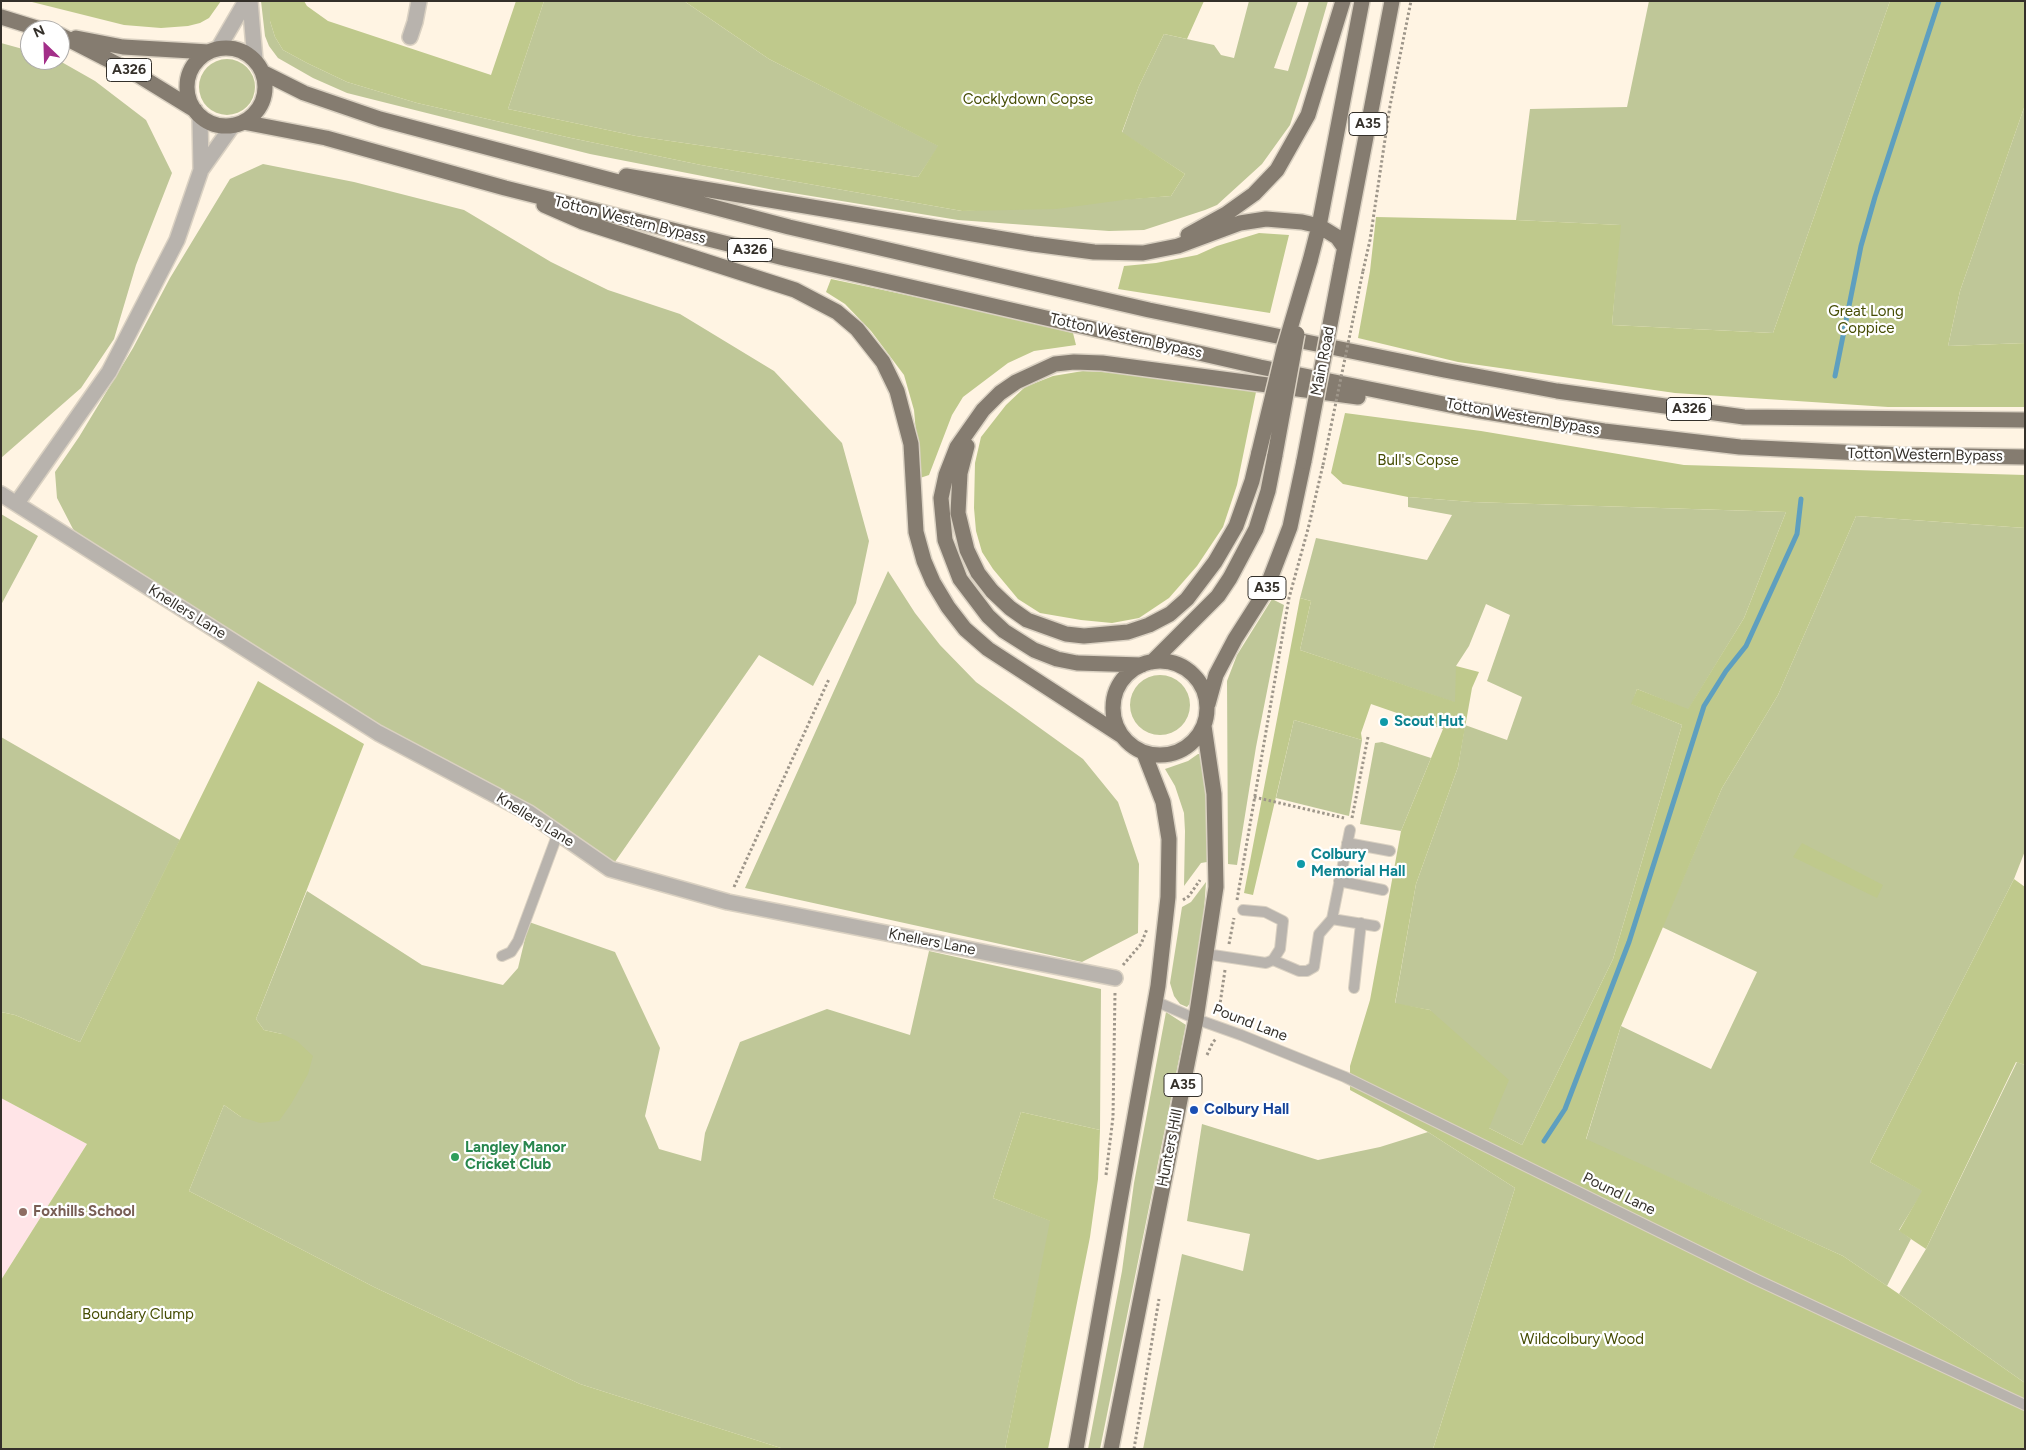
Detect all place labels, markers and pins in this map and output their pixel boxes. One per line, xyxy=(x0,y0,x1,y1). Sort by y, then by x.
place label: Scout Hut xyxy=(1394,713,1464,731)
marker: Scout Hut xyxy=(1378,716,1390,728)
place label: Colbury Memorial Hall xyxy=(1311,846,1405,881)
marker: Colbury Memorial Hall xyxy=(1295,858,1307,870)
place label: Colbury Hall xyxy=(1204,1101,1289,1119)
marker: Colbury Hall xyxy=(1188,1104,1200,1116)
place label: Langley Manor Cricket Club xyxy=(465,1139,566,1174)
marker: Langley Manor Cricket Club xyxy=(449,1151,461,1163)
place label: Foxhills School xyxy=(33,1203,135,1221)
marker: Foxhills School xyxy=(17,1206,29,1218)

